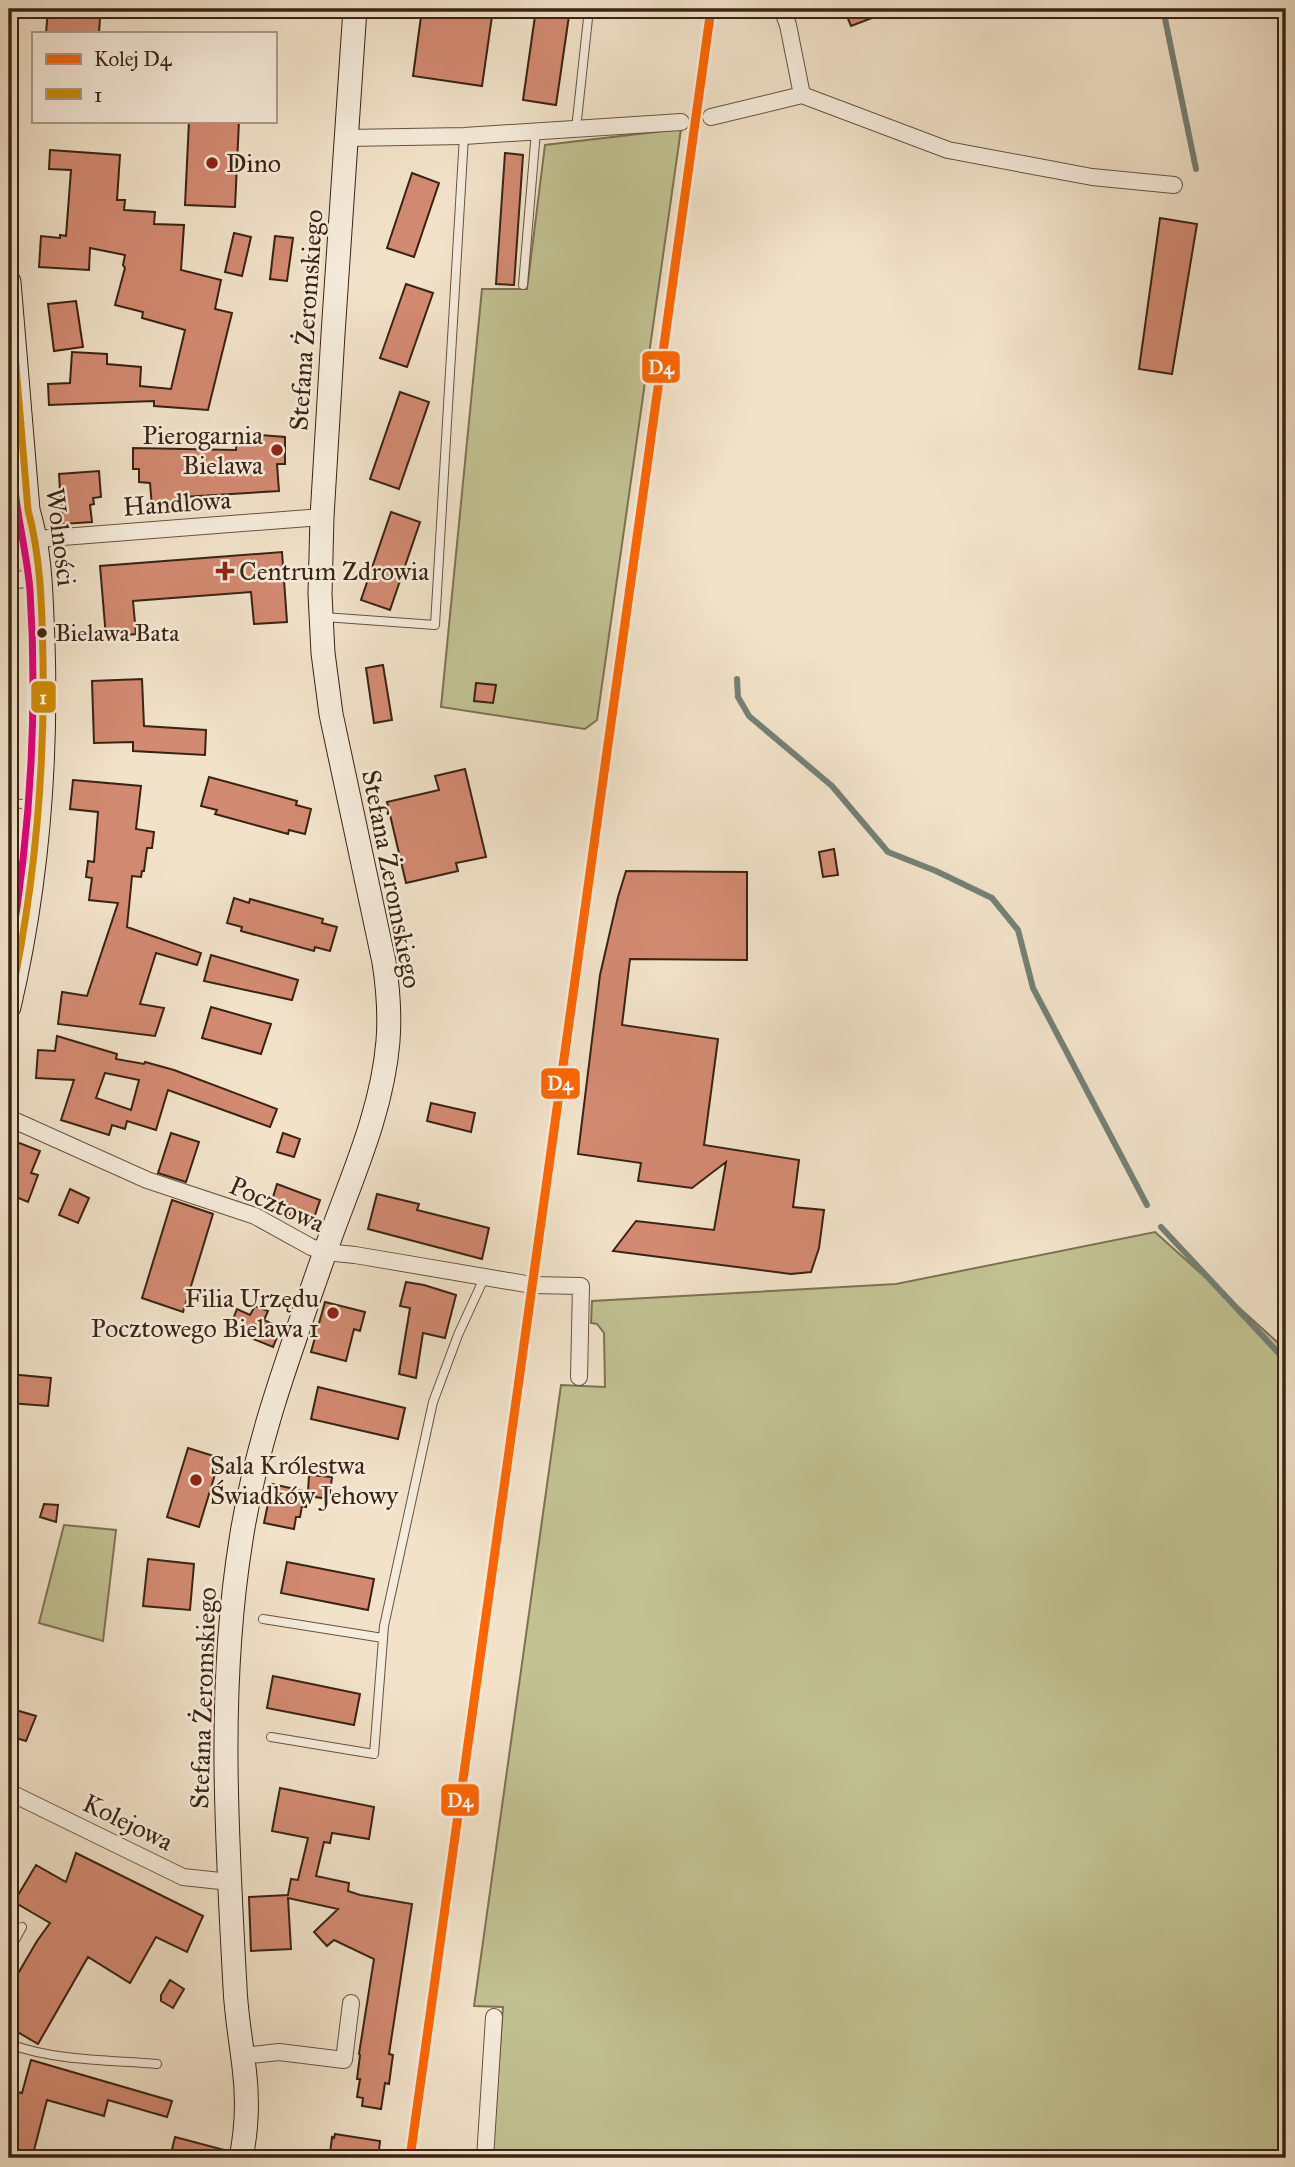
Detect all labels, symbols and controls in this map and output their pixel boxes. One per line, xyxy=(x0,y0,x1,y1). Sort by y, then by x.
legend xyxy=(32,32,276,122)
text: Kolej D4 xyxy=(94,46,173,72)
text: 1 xyxy=(94,82,102,108)
place label: Dino xyxy=(226,147,281,179)
marker: Dino xyxy=(204,155,220,171)
street label: Stefana Żeromskiego xyxy=(282,208,330,432)
line badge: D4 xyxy=(641,350,681,384)
text: D4 xyxy=(648,356,675,380)
place label: Pierogarnia Bielawa xyxy=(142,419,263,481)
marker: Pierogarnia Bielawa xyxy=(269,442,285,458)
street label: Handlowa xyxy=(122,483,232,523)
street label: Wolności xyxy=(39,486,83,588)
place label: Centrum Zdrowia xyxy=(239,555,429,587)
marker: Centrum Zdrowia xyxy=(217,563,233,579)
place label: Bielawa Bata xyxy=(55,618,180,648)
marker: Bielawa Bata xyxy=(35,626,49,640)
line badge: 1 xyxy=(30,680,57,714)
text: 1 xyxy=(39,686,47,709)
street label: Stefana Żeromskiego xyxy=(355,767,429,991)
line badge: D4 xyxy=(540,1067,581,1100)
text: D4 xyxy=(547,1072,574,1096)
street label: Pocztowa xyxy=(224,1169,330,1239)
place label: Filia Urzędu Pocztowego Bielawa 1 xyxy=(91,1282,319,1344)
marker: Filia Urzędu Pocztowego Bielawa 1 xyxy=(325,1305,341,1321)
place label: Sala Królestwa Świadków Jehowy xyxy=(210,1449,399,1511)
marker: Sala Królestwa Świadków Jehowy xyxy=(188,1472,204,1488)
street label: Stefana Żeromskiego xyxy=(183,1587,223,1809)
line badge: D4 xyxy=(440,1783,480,1817)
street label: Kolejowa xyxy=(78,1786,178,1858)
text: D4 xyxy=(447,1789,474,1813)

